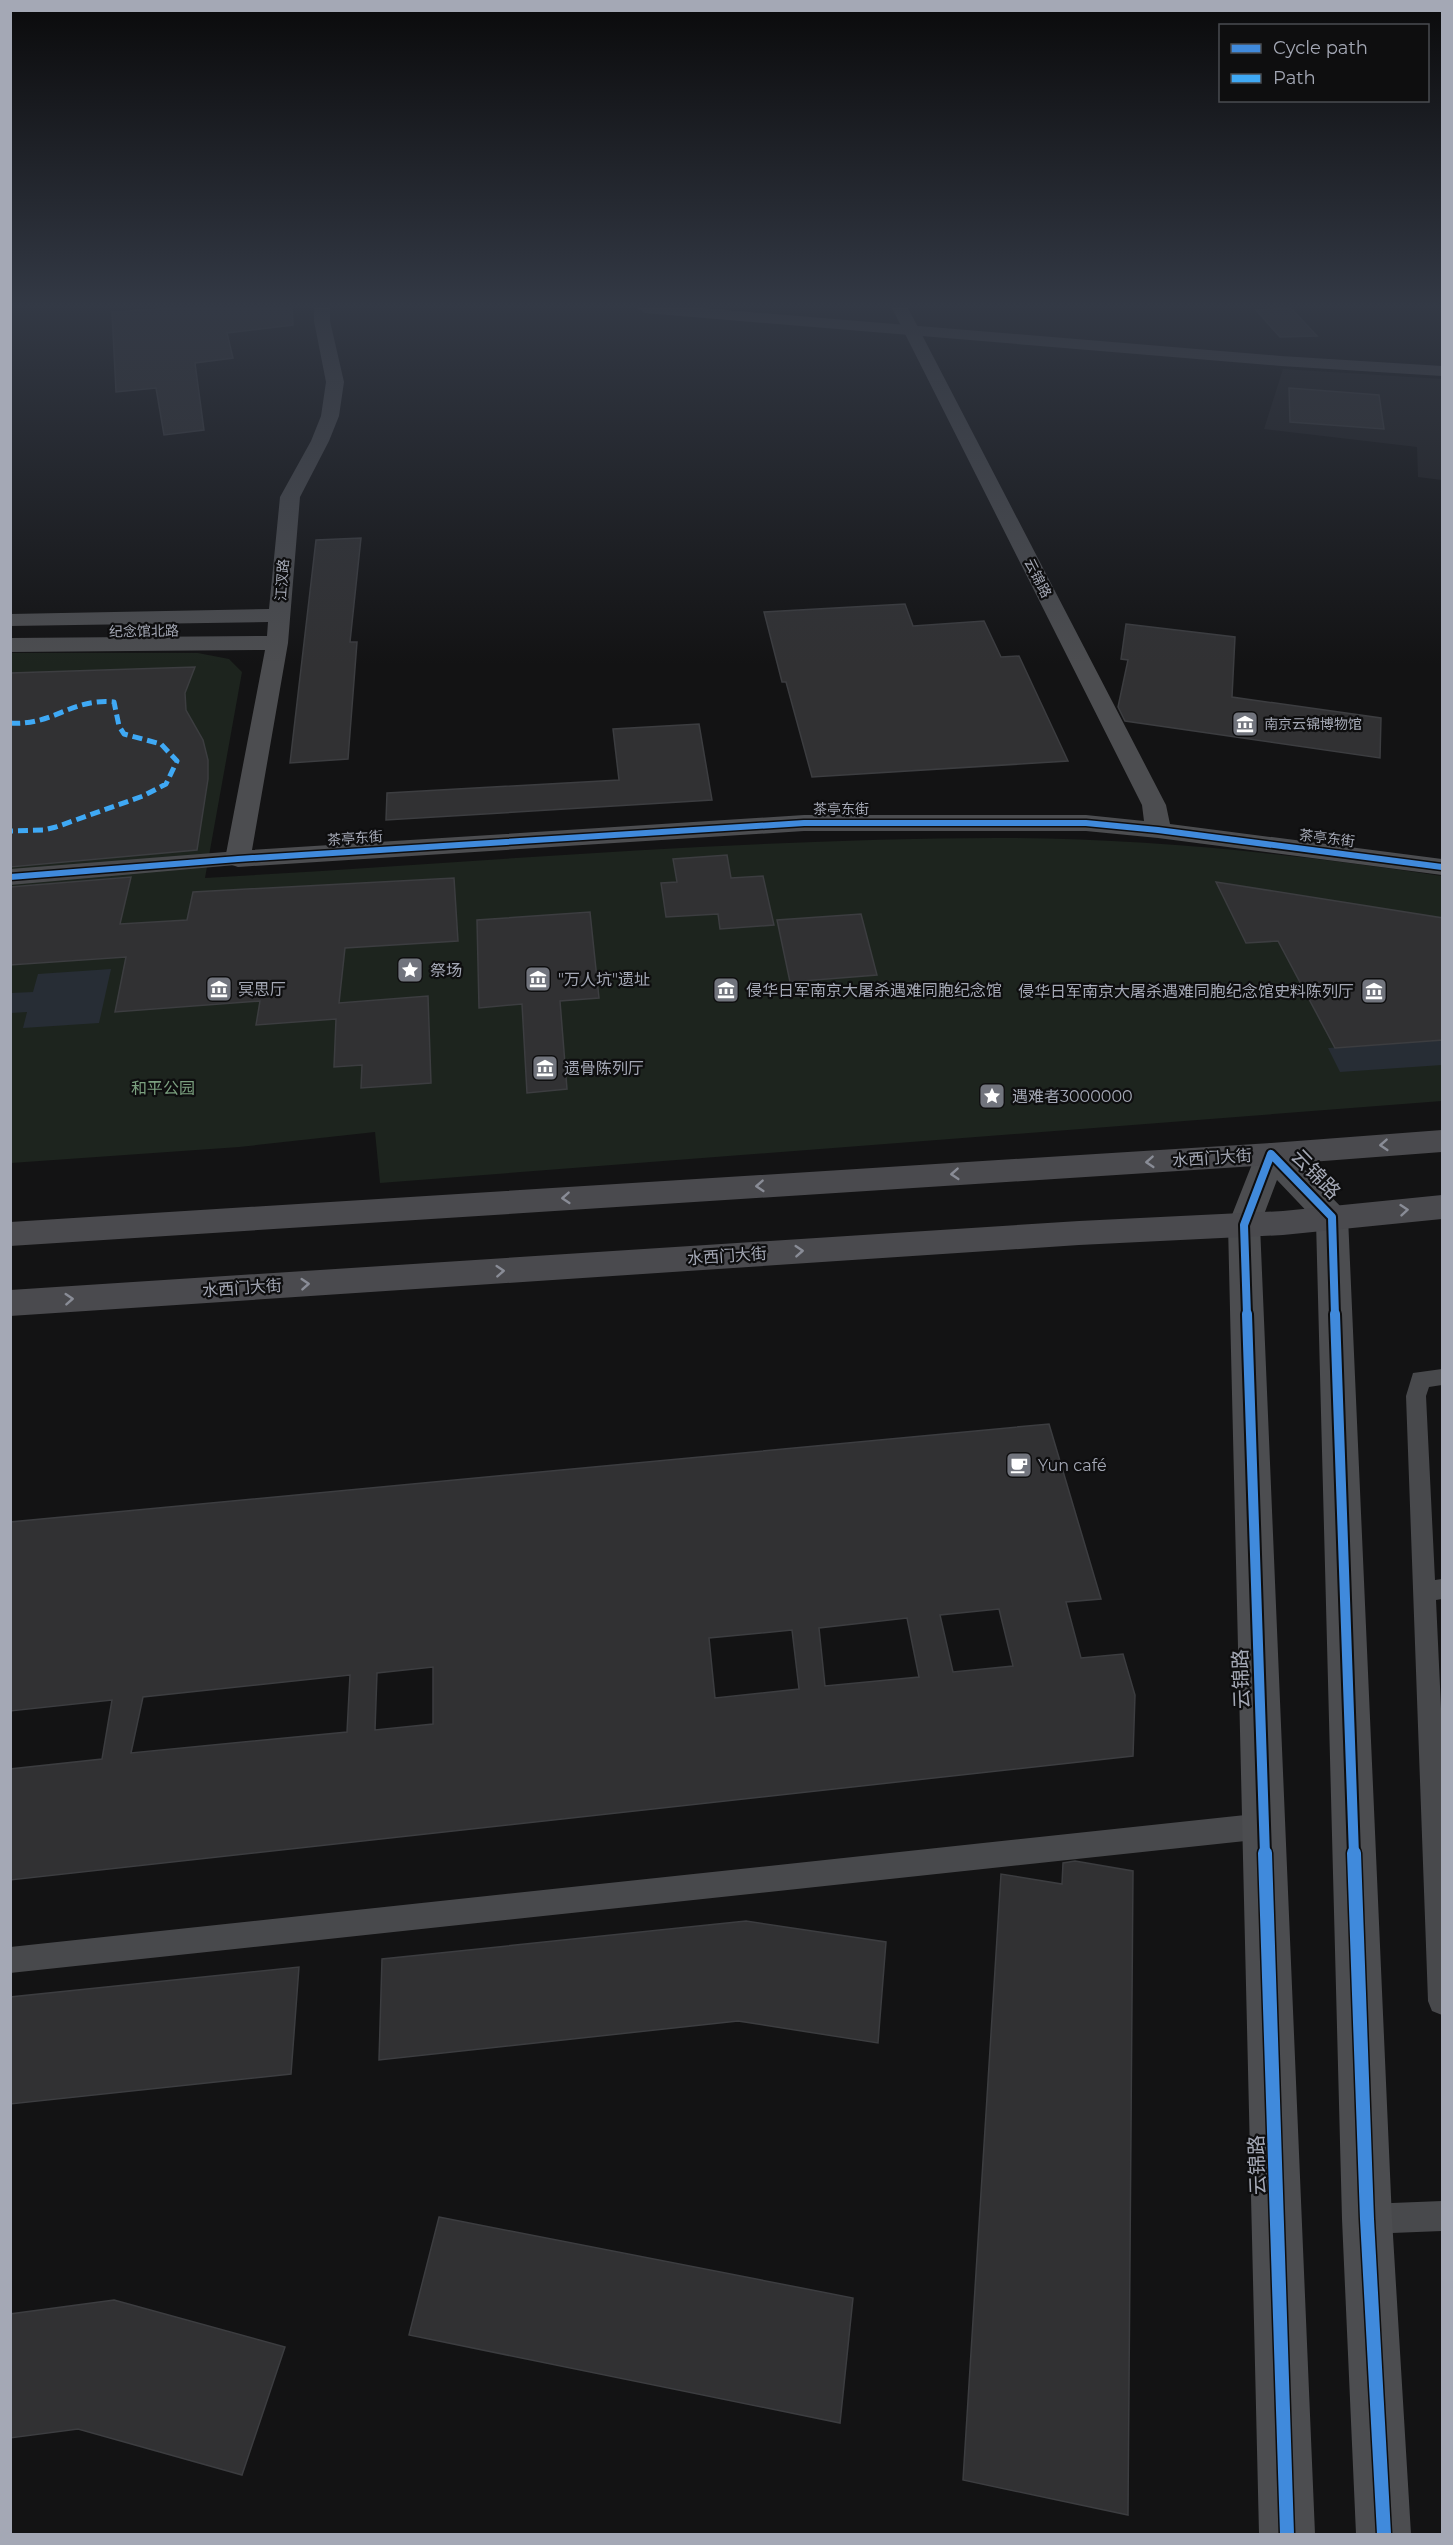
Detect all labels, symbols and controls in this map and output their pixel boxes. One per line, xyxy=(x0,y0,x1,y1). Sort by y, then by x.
legend xyxy=(1219,24,1429,102)
text: Cycle path xyxy=(1273,37,1368,59)
text: Path xyxy=(1273,67,1316,89)
street label: 云锦路 xyxy=(1020,555,1056,601)
street label: 江汊路 xyxy=(272,558,292,602)
street label: 纪念馆北路 xyxy=(109,621,179,641)
museum icon: 南京云锦博物馆 xyxy=(1230,709,1260,739)
place label: 南京云锦博物馆 xyxy=(1264,715,1362,733)
street label: 茶亭东街 xyxy=(813,800,869,818)
street label: 茶亭东街 xyxy=(1298,826,1356,850)
street label: 茶亭东街 xyxy=(326,827,384,849)
place icon: 祭场 xyxy=(395,955,425,985)
place label: 祭场 xyxy=(430,961,462,980)
museum icon: "万人坑"遗址 xyxy=(523,964,553,994)
place label: "万人坑"遗址 xyxy=(558,970,650,989)
museum icon: 冥思厅 xyxy=(204,974,234,1004)
museum icon: 侵华日军南京大屠杀遇难同胞纪念馆 xyxy=(711,975,741,1005)
museum icon: 侵华日军南京大屠杀遇难同胞纪念馆史料陈列厅 xyxy=(1359,976,1389,1006)
place label: 冥思厅 xyxy=(238,980,286,999)
place label: 侵华日军南京大屠杀遇难同胞纪念馆 xyxy=(746,981,1002,1000)
place label: 侵华日军南京大屠杀遇难同胞纪念馆史料陈列厅 xyxy=(1018,982,1354,1001)
museum icon: 遗骨陈列厅 xyxy=(530,1053,560,1083)
place label: 遗骨陈列厅 xyxy=(564,1059,644,1078)
park label: 和平公园 xyxy=(131,1079,195,1098)
place icon: 遇难者3000000 xyxy=(977,1081,1007,1111)
place label: 遇难者3000000 xyxy=(1012,1087,1133,1106)
one-way arrow xyxy=(1380,1138,1389,1151)
street label: 云锦路 xyxy=(1287,1144,1345,1204)
street label: 水西门大街 xyxy=(1171,1146,1253,1170)
one-way arrow xyxy=(1145,1155,1154,1168)
one-way arrow xyxy=(950,1167,959,1180)
one-way arrow xyxy=(756,1180,765,1193)
one-way arrow xyxy=(561,1192,570,1205)
one-way arrow xyxy=(1400,1204,1409,1217)
street label: 水西门大街 xyxy=(686,1244,768,1268)
one-way arrow xyxy=(795,1245,804,1258)
one-way arrow xyxy=(495,1265,504,1278)
street label: 水西门大街 xyxy=(201,1276,283,1300)
one-way arrow xyxy=(301,1277,310,1290)
one-way arrow xyxy=(64,1293,73,1306)
cafe icon: Yun café xyxy=(1004,1450,1034,1480)
place label: Yun café xyxy=(1038,1456,1107,1475)
street label: 云锦路 xyxy=(1228,1649,1254,1709)
street label: 云锦路 xyxy=(1244,2135,1270,2195)

